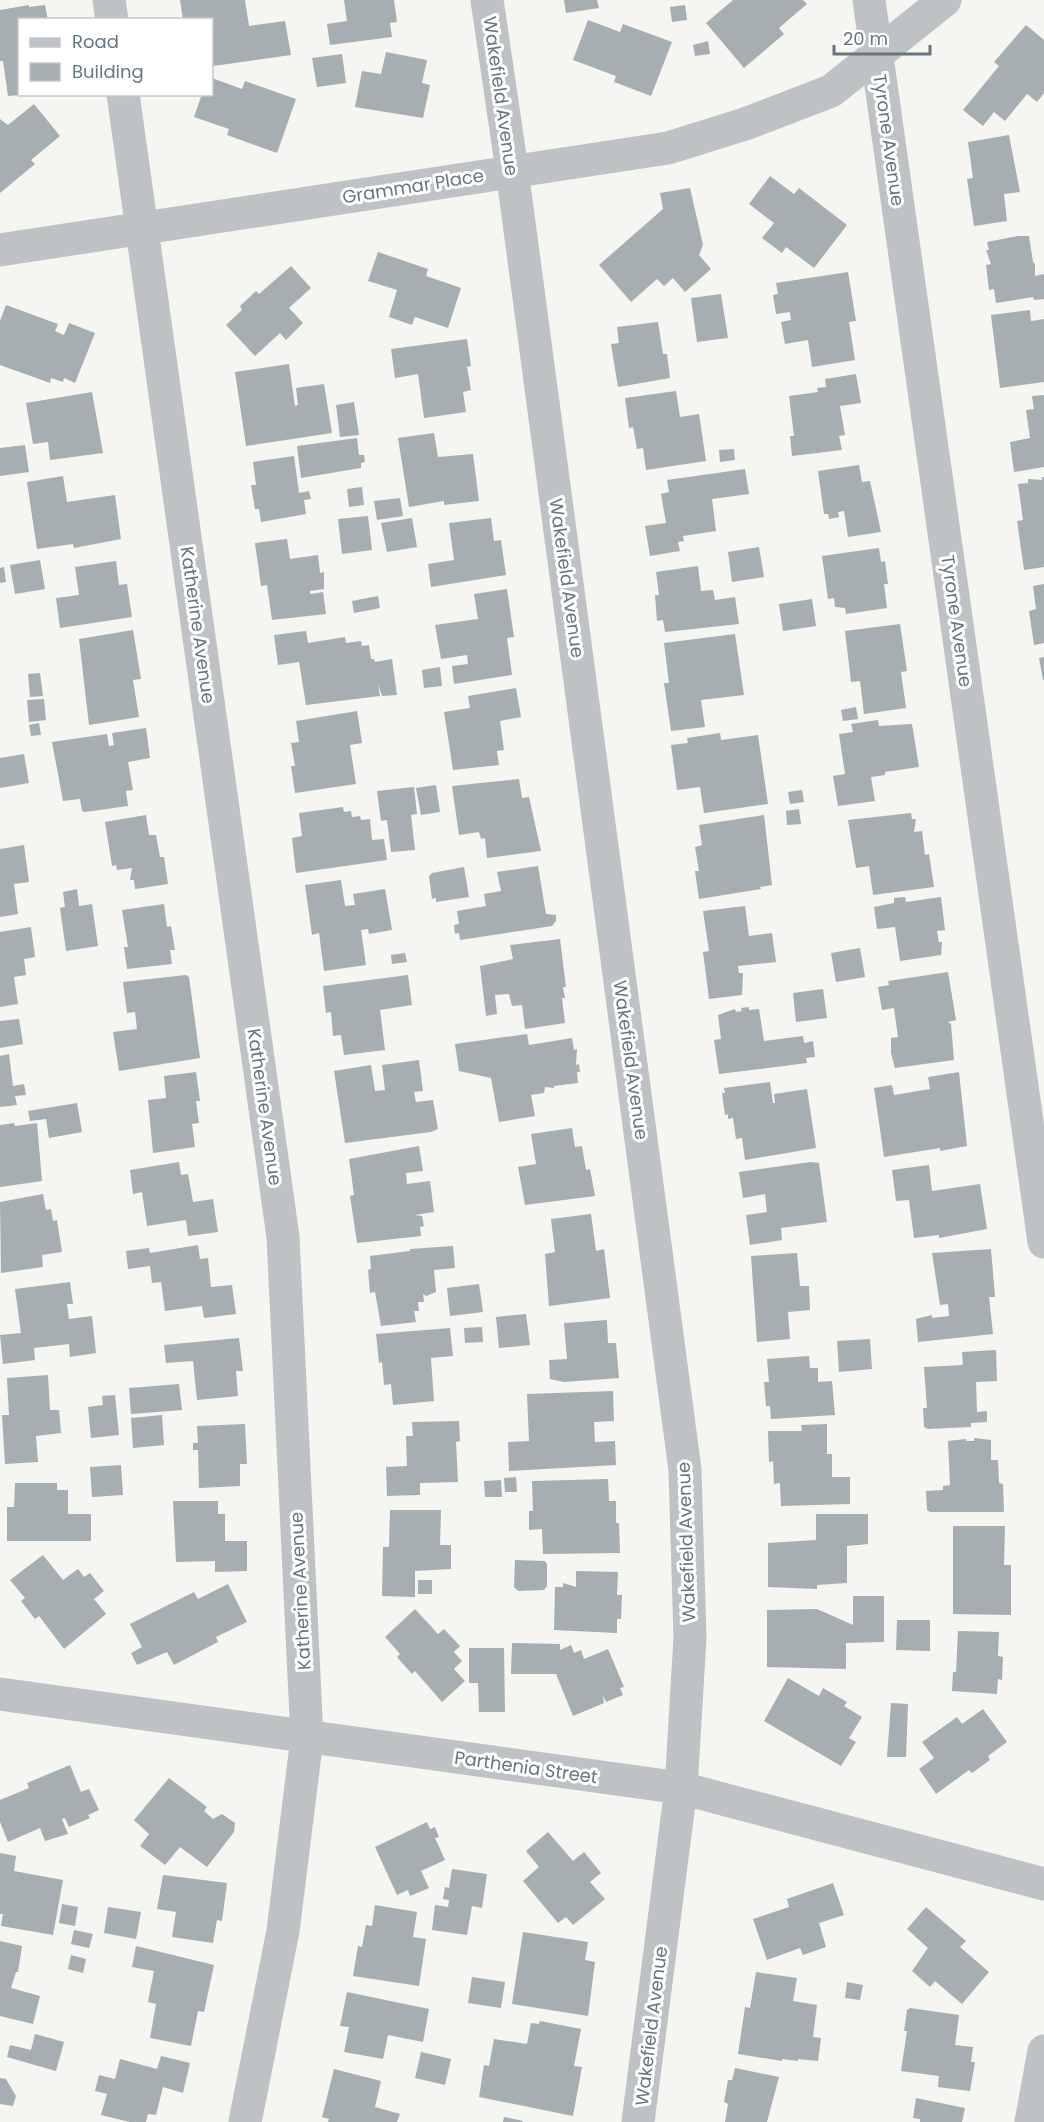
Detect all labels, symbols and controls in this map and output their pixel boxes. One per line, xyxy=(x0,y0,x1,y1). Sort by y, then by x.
street label: Wakefield Avenue xyxy=(477,15,525,177)
legend xyxy=(18,18,213,96)
scale bar xyxy=(834,18,930,56)
text: 20 m xyxy=(843,26,888,51)
text: Road xyxy=(72,29,119,54)
text: Building xyxy=(72,59,144,84)
street label: Tyrone Avenue xyxy=(867,72,911,208)
street label: Grammar Place xyxy=(341,162,485,210)
street label: Wakefield Avenue xyxy=(543,497,591,659)
street label: Katherine Avenue xyxy=(175,545,221,705)
street label: Tyrone Avenue xyxy=(935,553,979,689)
street label: Wakefield Avenue xyxy=(607,979,655,1141)
street label: Katherine Avenue xyxy=(242,1027,288,1187)
street label: Wakefield Avenue xyxy=(671,1461,701,1623)
street label: Katherine Avenue xyxy=(283,1511,317,1671)
street label: Parthenia Street xyxy=(453,1745,599,1789)
street label: Wakefield Avenue xyxy=(629,1945,673,2107)

